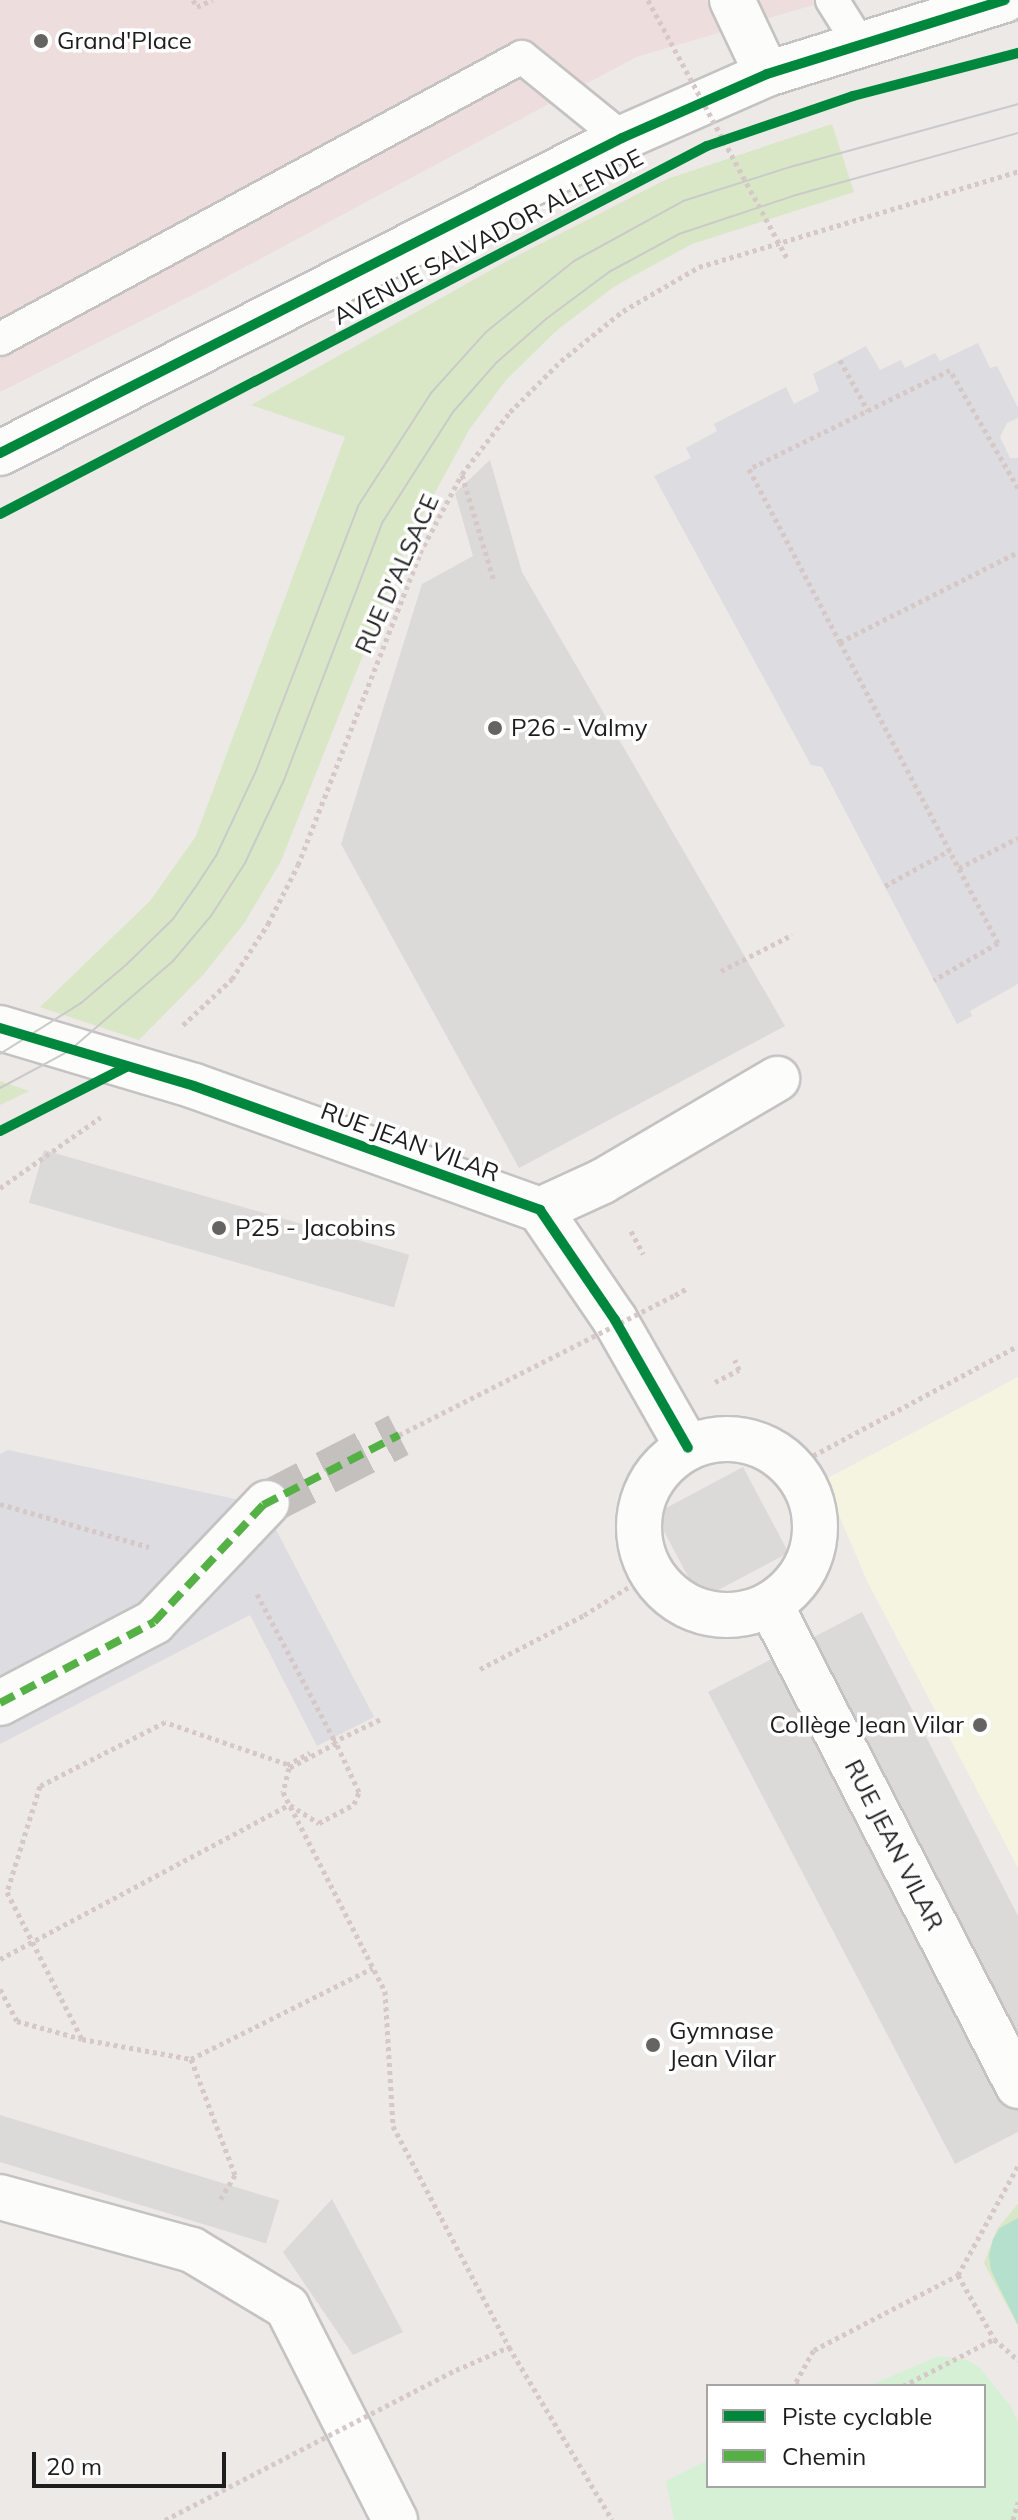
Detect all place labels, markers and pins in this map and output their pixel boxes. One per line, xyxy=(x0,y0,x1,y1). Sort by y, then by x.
place label: Grand'Place xyxy=(57,27,192,55)
marker: Grand'Place xyxy=(32,32,50,50)
place label: P26 - Valmy xyxy=(511,714,647,742)
marker: P26 - Valmy xyxy=(486,719,504,737)
place label: P25 - Jacobins xyxy=(235,1214,396,1242)
marker: P25 - Jacobins xyxy=(210,1219,228,1237)
place label: Collège Jean Vilar xyxy=(769,1711,964,1739)
marker: Collège Jean Vilar xyxy=(971,1716,989,1734)
place label: Gymnase Jean Vilar xyxy=(669,2017,776,2073)
marker: Gymnase Jean Vilar xyxy=(644,2036,662,2054)

